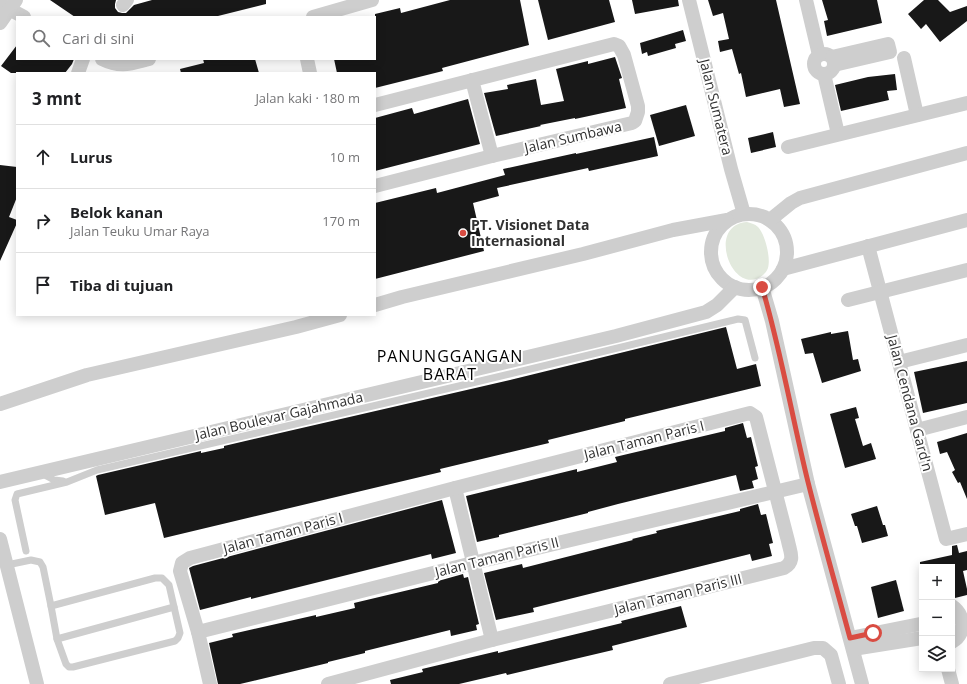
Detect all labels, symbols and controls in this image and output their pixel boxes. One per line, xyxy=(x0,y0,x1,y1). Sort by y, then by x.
search box xyxy=(16,16,376,60)
icon: search xyxy=(30,27,52,49)
text: Cari di sini xyxy=(62,28,134,48)
street label: Jalan Sumatera xyxy=(695,55,738,157)
text: 3 mnt xyxy=(32,87,81,110)
text: Jalan kaki · 180 m xyxy=(255,89,360,107)
street label: Jalan Sumbawa xyxy=(520,116,623,157)
icon: ahead xyxy=(32,146,54,168)
text: Lurus xyxy=(70,147,112,167)
text: 10 m xyxy=(330,148,360,166)
text: Belok kanan xyxy=(70,202,163,222)
icon: right xyxy=(32,210,54,232)
text: 170 m xyxy=(322,212,360,230)
place label: PT. Visionet Data Internasional xyxy=(471,215,589,250)
text: Jalan Teuku Umar Raya xyxy=(70,222,210,240)
marker: PT. Visionet Data Internasional xyxy=(458,228,468,238)
icon: arrive xyxy=(32,274,54,296)
text: Tiba di tujuan xyxy=(70,275,173,295)
route end xyxy=(753,278,771,296)
street label: Jalan Cendana Gard'n xyxy=(883,331,938,473)
district label: PANUNGGANGAN BARAT xyxy=(377,345,523,385)
street label: Jalan Boulevar Gajahmada xyxy=(191,387,365,445)
street label: Jalan Taman Paris I xyxy=(580,415,706,464)
street label: Jalan Taman Paris I xyxy=(219,507,345,558)
street label: Jalan Taman Paris II xyxy=(431,532,561,582)
map controls xyxy=(919,564,955,672)
button: + xyxy=(919,564,955,600)
street label: Jalan Taman Paris III xyxy=(610,568,744,619)
button: − xyxy=(919,600,955,636)
route start xyxy=(864,624,882,642)
button: layers xyxy=(919,636,955,672)

